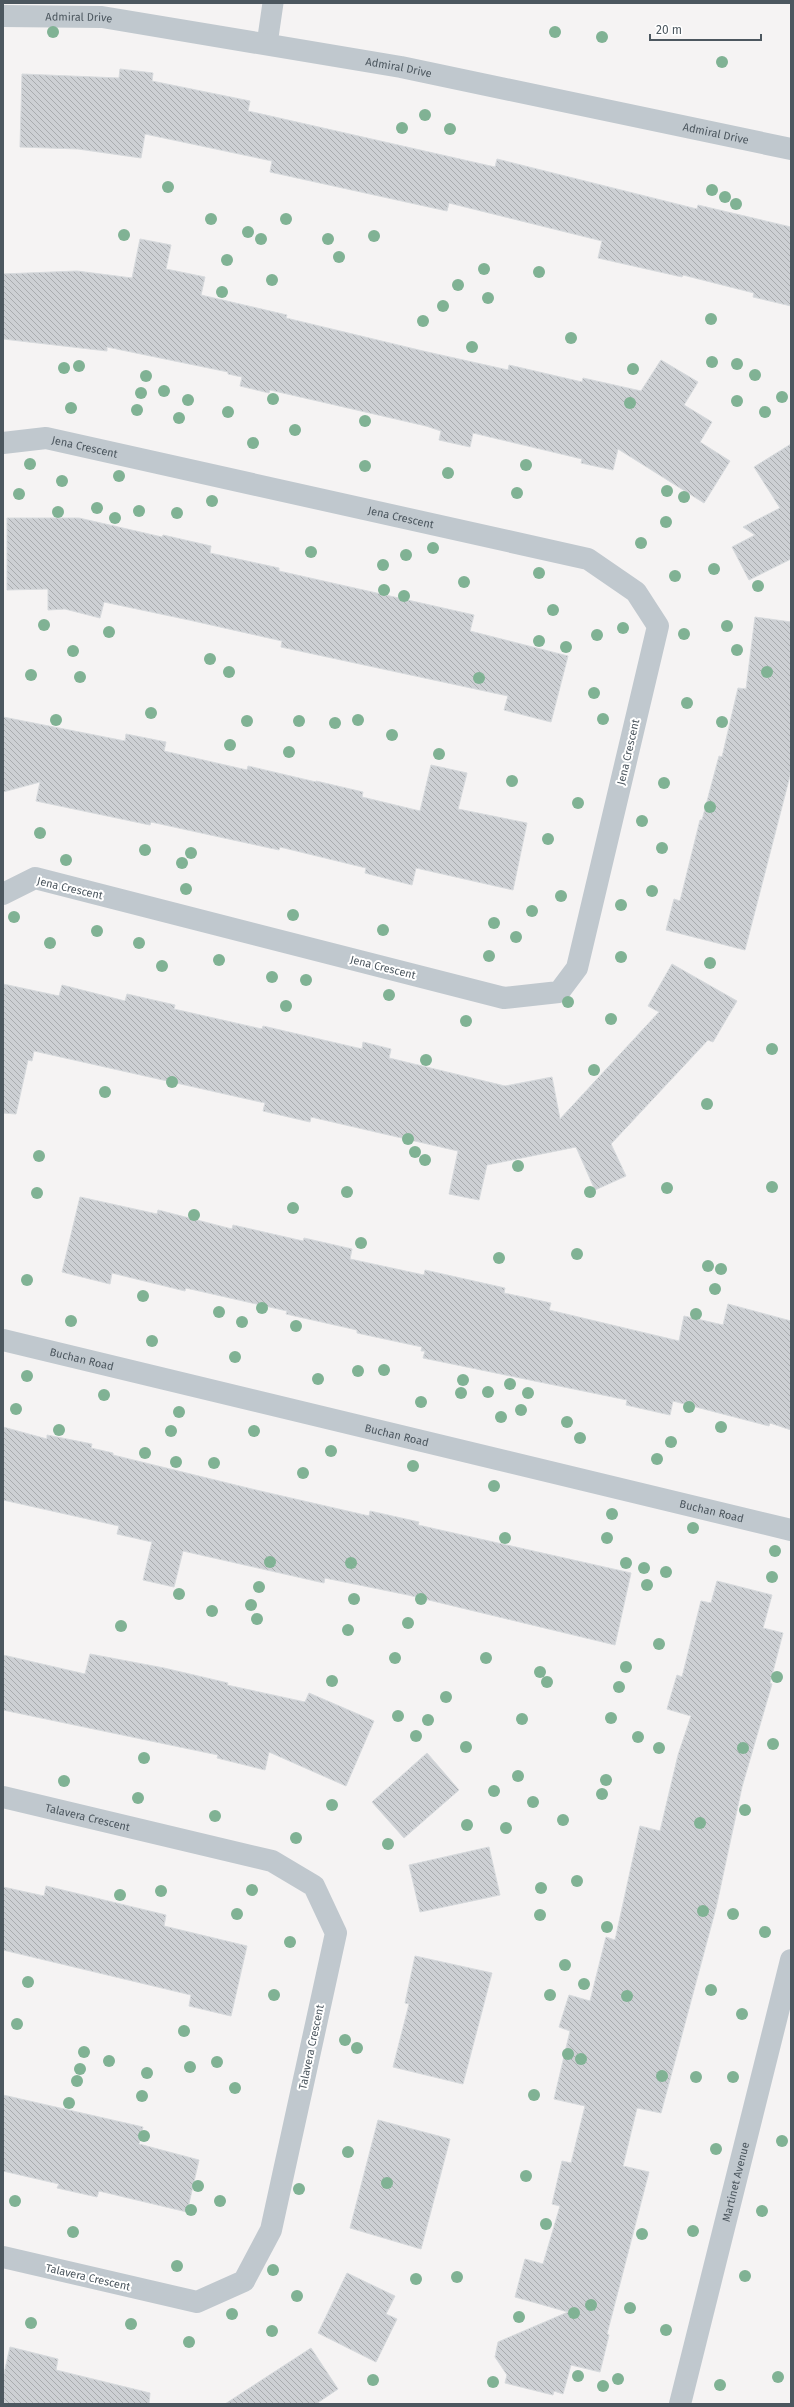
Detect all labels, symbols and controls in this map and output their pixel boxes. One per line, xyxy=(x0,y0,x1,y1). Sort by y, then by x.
street label: Admiral Drive xyxy=(45,10,113,26)
scale bar xyxy=(650,16,761,42)
text: 20 m xyxy=(656,23,682,37)
street label: Admiral Drive xyxy=(365,55,433,80)
street label: Admiral Drive xyxy=(682,120,750,147)
street label: Jena Crescent xyxy=(50,433,119,461)
street label: Jena Crescent xyxy=(367,504,435,531)
street label: Jena Crescent xyxy=(615,718,642,786)
street label: Jena Crescent xyxy=(36,875,104,902)
street label: Jena Crescent xyxy=(349,953,417,982)
street label: Buchan Road xyxy=(48,1345,115,1373)
street label: Buchan Road xyxy=(363,1421,430,1449)
street label: Buchan Road xyxy=(678,1497,745,1525)
street label: Talavera Crescent xyxy=(44,1801,131,1834)
street label: Talavera Crescent xyxy=(296,2003,327,2091)
street label: Martinet Avenue xyxy=(720,2141,752,2223)
street label: Talavera Crescent xyxy=(44,2261,132,2294)

